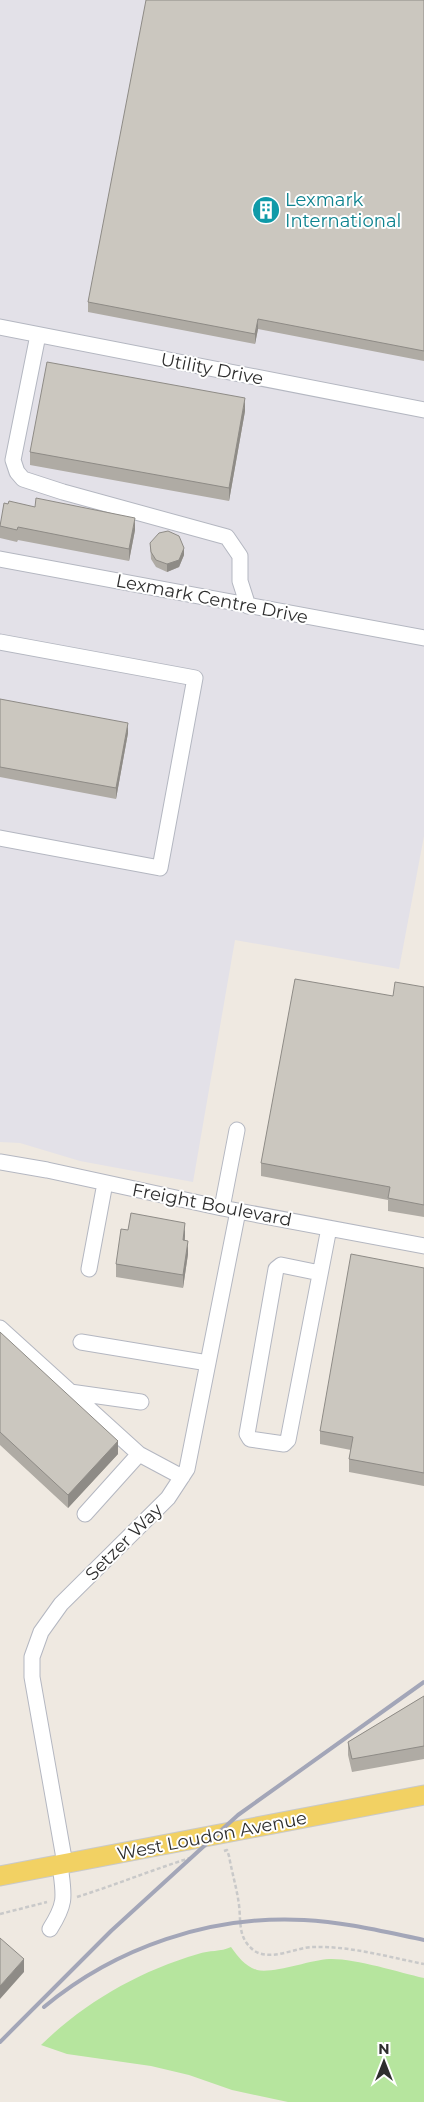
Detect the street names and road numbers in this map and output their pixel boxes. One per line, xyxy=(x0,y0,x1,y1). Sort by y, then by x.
street label: Utility Drive xyxy=(159,348,265,390)
street label: Lexmark Centre Drive xyxy=(114,570,310,628)
street label: Freight Boulevard xyxy=(130,1179,294,1231)
street label: Setzer Way xyxy=(81,1499,167,1585)
street label: West Loudon Avenue xyxy=(115,1807,309,1865)

